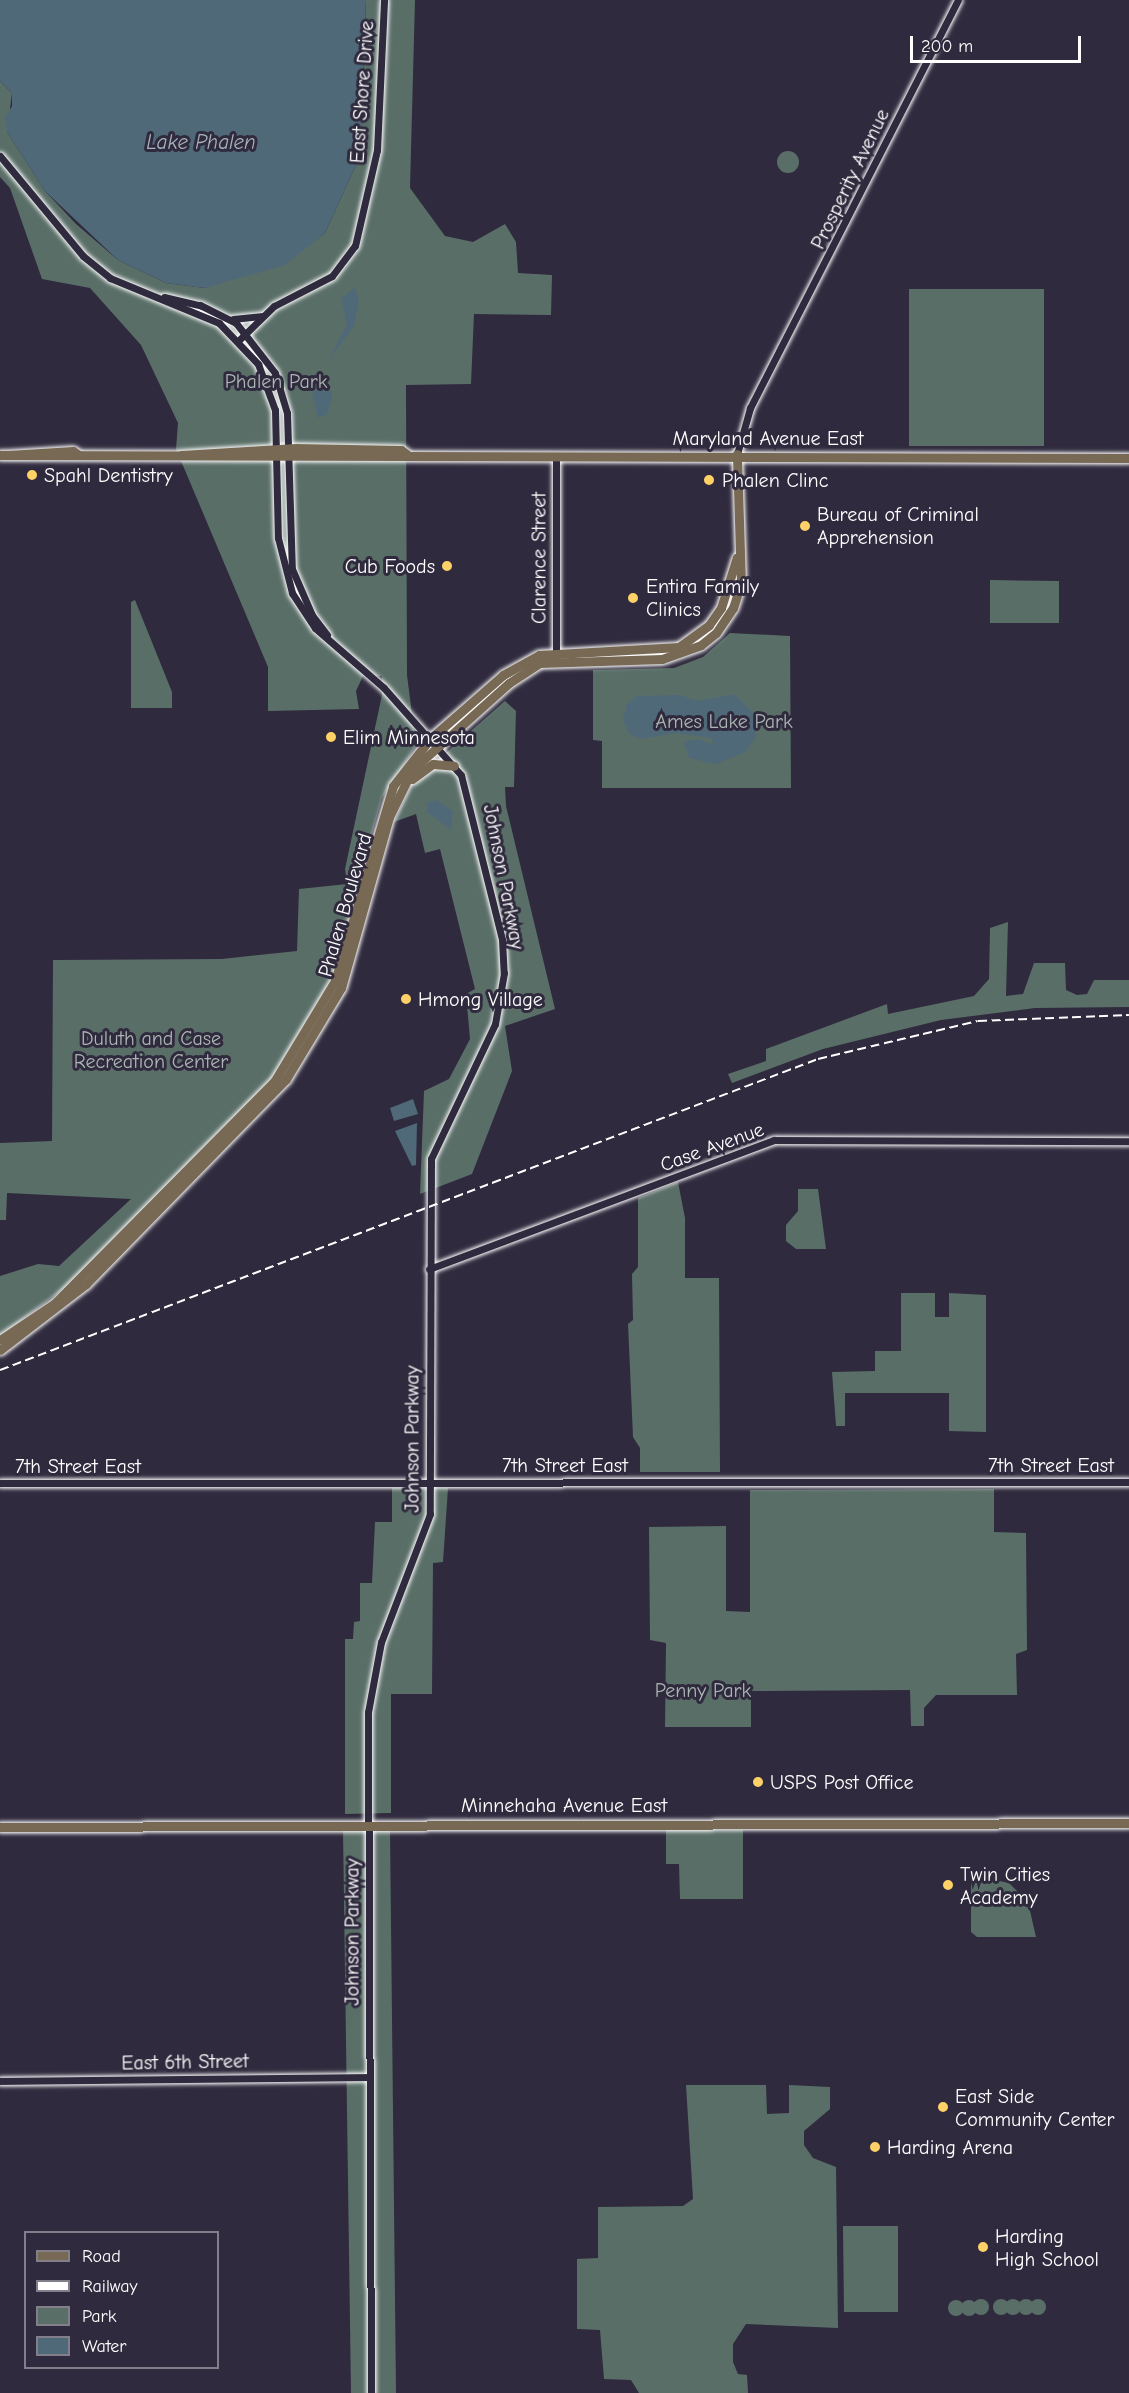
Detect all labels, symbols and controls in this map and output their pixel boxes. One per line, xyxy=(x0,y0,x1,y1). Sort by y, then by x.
street label: East Shore Drive xyxy=(345,20,379,164)
scale bar xyxy=(913,24,1084,62)
text: 200 m xyxy=(921,36,973,57)
street label: Prosperity Avenue xyxy=(806,105,894,253)
water label: Lake Phalen xyxy=(146,129,256,155)
park label: Phalen Park xyxy=(225,369,327,393)
street label: Maryland Avenue East xyxy=(673,426,863,450)
place label: Spahl Dentistry xyxy=(44,463,173,487)
marker: Spahl Dentistry xyxy=(25,468,39,482)
place label: Phalen Clinc xyxy=(722,468,828,492)
marker: Phalen Clinc xyxy=(700,471,718,489)
street label: Clarence Street xyxy=(527,492,551,624)
place label: Bureau of Criminal Apprehension xyxy=(817,502,979,549)
marker: Bureau of Criminal Apprehension xyxy=(798,519,812,533)
place label: Cub Foods xyxy=(345,554,435,578)
marker: Cub Foods xyxy=(440,559,454,573)
place label: Entira Family Clinics xyxy=(646,574,759,621)
marker: Entira Family Clinics xyxy=(624,589,642,607)
park label: Ames Lake Park xyxy=(655,709,793,733)
place label: Elim Minnesota xyxy=(343,725,475,749)
marker: Elim Minnesota xyxy=(324,730,338,744)
street label: Johnson Parkway xyxy=(478,802,530,952)
street label: Phalen Boulevard xyxy=(313,830,377,980)
place label: Hmong Village xyxy=(418,987,543,1011)
marker: Hmong Village xyxy=(399,992,413,1006)
park label: Duluth and Case Recreation Center xyxy=(74,1027,228,1074)
street label: Case Avenue xyxy=(657,1117,767,1177)
street label: Johnson Parkway xyxy=(400,1365,424,1513)
street label: 7th Street East xyxy=(502,1453,628,1477)
street label: 7th Street East xyxy=(988,1453,1114,1477)
street label: 7th Street East xyxy=(15,1454,141,1478)
park label: Penny Park xyxy=(655,1678,751,1702)
place label: USPS Post Office xyxy=(770,1770,914,1794)
marker: USPS Post Office xyxy=(751,1775,765,1789)
street label: Minnehaha Avenue East xyxy=(461,1793,667,1817)
street label: Johnson Parkway xyxy=(340,1858,364,2006)
place label: Twin Cities Academy xyxy=(960,1862,1050,1909)
marker: Twin Cities Academy xyxy=(941,1878,955,1892)
street label: East 6th Street xyxy=(121,2049,249,2075)
place label: East Side Community Center xyxy=(955,2084,1115,2131)
marker: East Side Community Center xyxy=(936,2100,950,2114)
place label: Harding Arena xyxy=(887,2135,1013,2159)
marker: Harding Arena xyxy=(868,2140,882,2154)
place label: Harding High School xyxy=(995,2224,1099,2271)
legend xyxy=(24,2231,219,2369)
marker: Harding High School xyxy=(976,2240,990,2254)
text: Road xyxy=(82,2246,121,2267)
text: Railway xyxy=(82,2276,138,2297)
text: Park xyxy=(82,2306,116,2327)
text: Water xyxy=(82,2336,126,2357)

